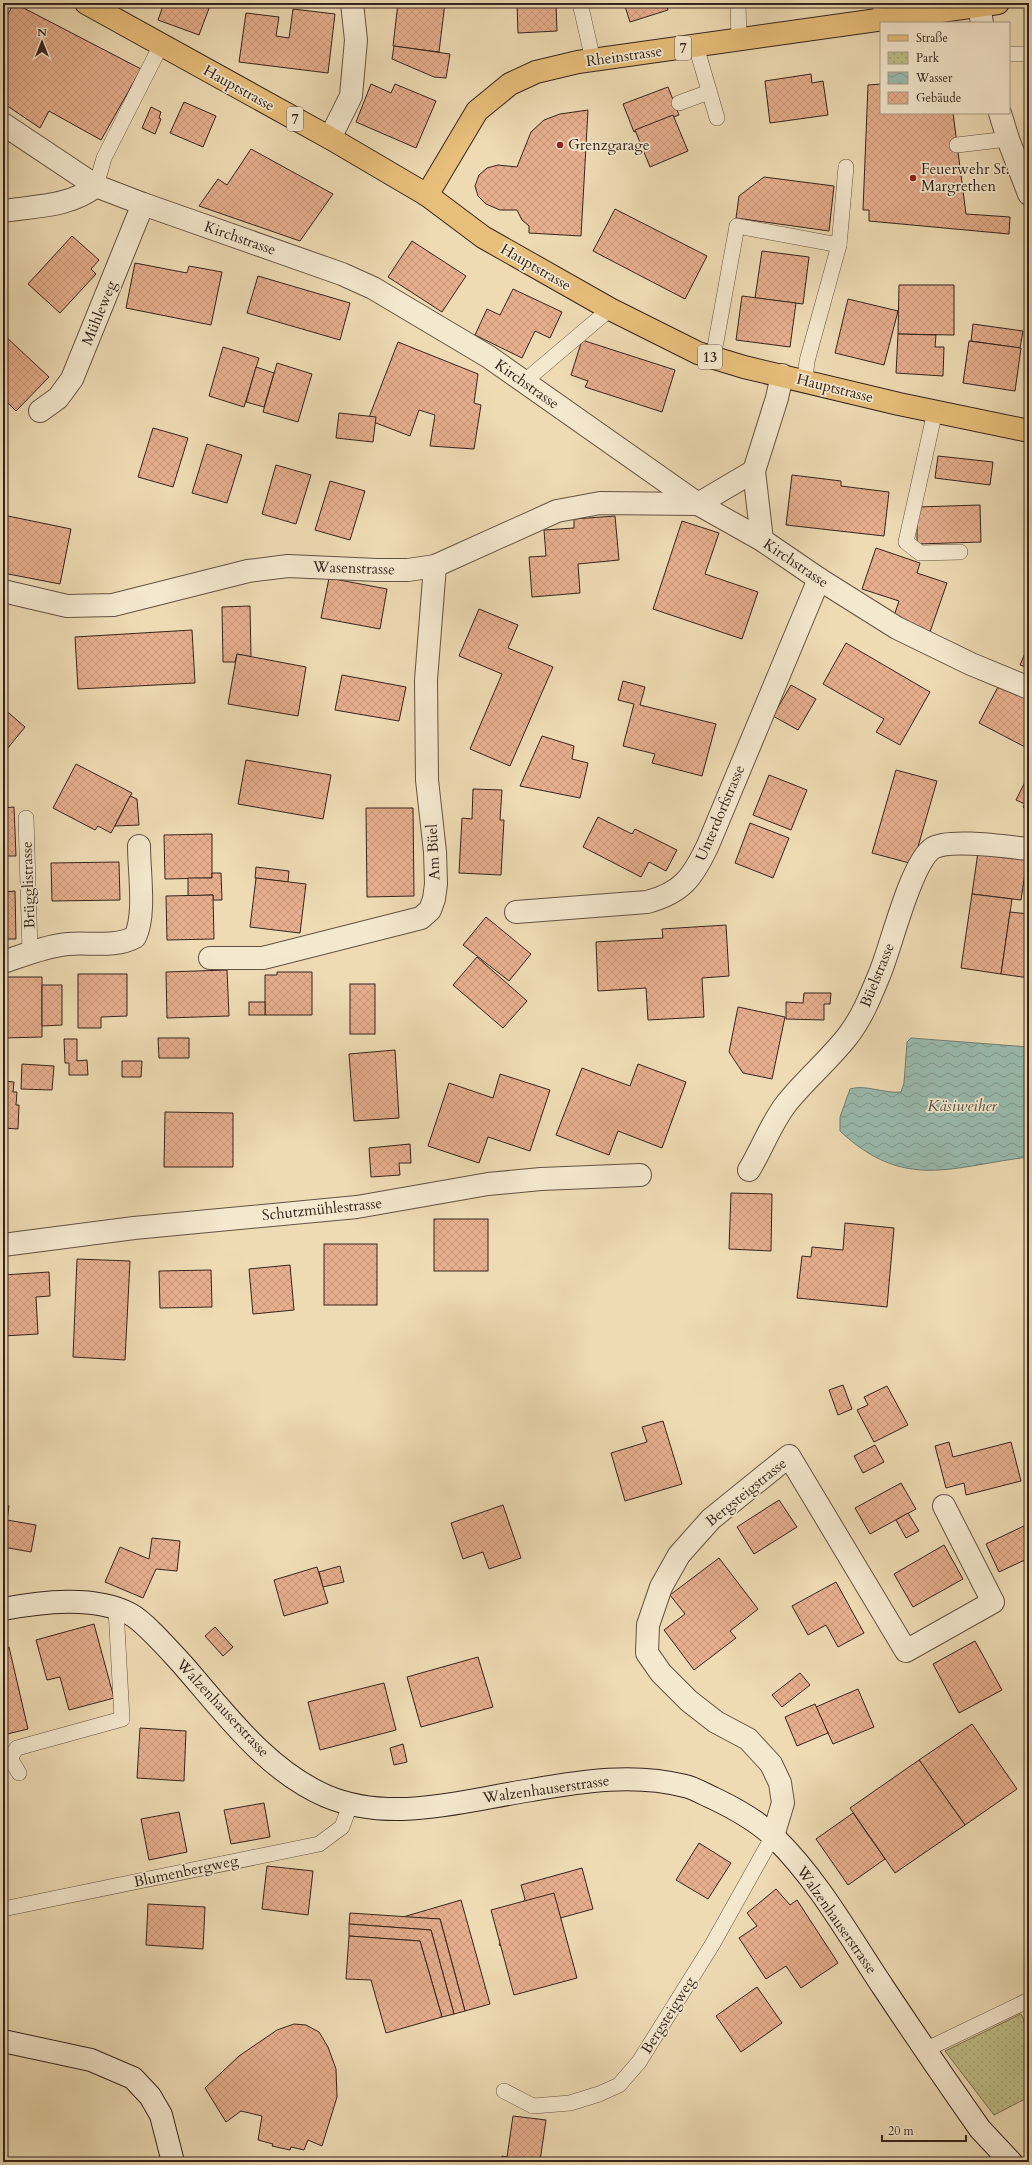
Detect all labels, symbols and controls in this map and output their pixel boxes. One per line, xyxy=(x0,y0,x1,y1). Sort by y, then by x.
north arrow xyxy=(22,22,62,62)
legend xyxy=(880,22,1010,114)
text: N xyxy=(37,25,47,40)
text: Straße xyxy=(916,30,948,46)
road number: 7 xyxy=(675,36,691,60)
street label: Rheinstrasse xyxy=(585,41,664,71)
text: Park xyxy=(916,50,940,66)
street label: Hauptstrasse xyxy=(200,60,278,116)
text: Wasser xyxy=(915,70,953,86)
text: Gebäude xyxy=(916,90,961,106)
road number: 7 xyxy=(287,107,303,131)
place label: Grenzgarage xyxy=(568,135,650,155)
marker: Grenzgarage xyxy=(555,140,565,150)
place label: Feuerwehr St. Margrethen xyxy=(921,159,1010,196)
marker: Feuerwehr St. Margrethen xyxy=(908,173,918,183)
street label: Kirchstrasse xyxy=(202,216,279,260)
street label: Hauptstrasse xyxy=(497,239,575,295)
street label: Mühleweg xyxy=(77,277,121,348)
road number: 13 xyxy=(698,345,722,369)
street label: Kirchstrasse xyxy=(491,354,563,414)
street label: Hauptstrasse xyxy=(794,369,876,407)
street label: Kirchstrasse xyxy=(760,534,833,592)
street label: Wasenstrasse xyxy=(312,557,395,579)
street label: Unterdorfstrasse xyxy=(691,762,749,864)
street label: Am Büel xyxy=(422,823,444,881)
street label: Brügglistrasse xyxy=(16,841,40,929)
street label: Büelstrasse xyxy=(855,940,899,1010)
water label: Käsiweiher xyxy=(927,1095,998,1117)
street label: Schutzmühlestrasse xyxy=(261,1193,383,1225)
street label: Bergsteigstrasse xyxy=(701,1453,791,1531)
street label: Walzenhauserstrasse xyxy=(171,1654,274,1762)
street label: Walzenhauserstrasse xyxy=(480,1770,611,1808)
street label: Blumenbergweg xyxy=(132,1850,241,1892)
street label: Walzenhauserstrasse xyxy=(792,1861,882,1978)
street label: Bergsteigweg xyxy=(636,1972,700,2057)
scale bar xyxy=(882,2117,966,2143)
text: 20 m xyxy=(888,2123,915,2139)

